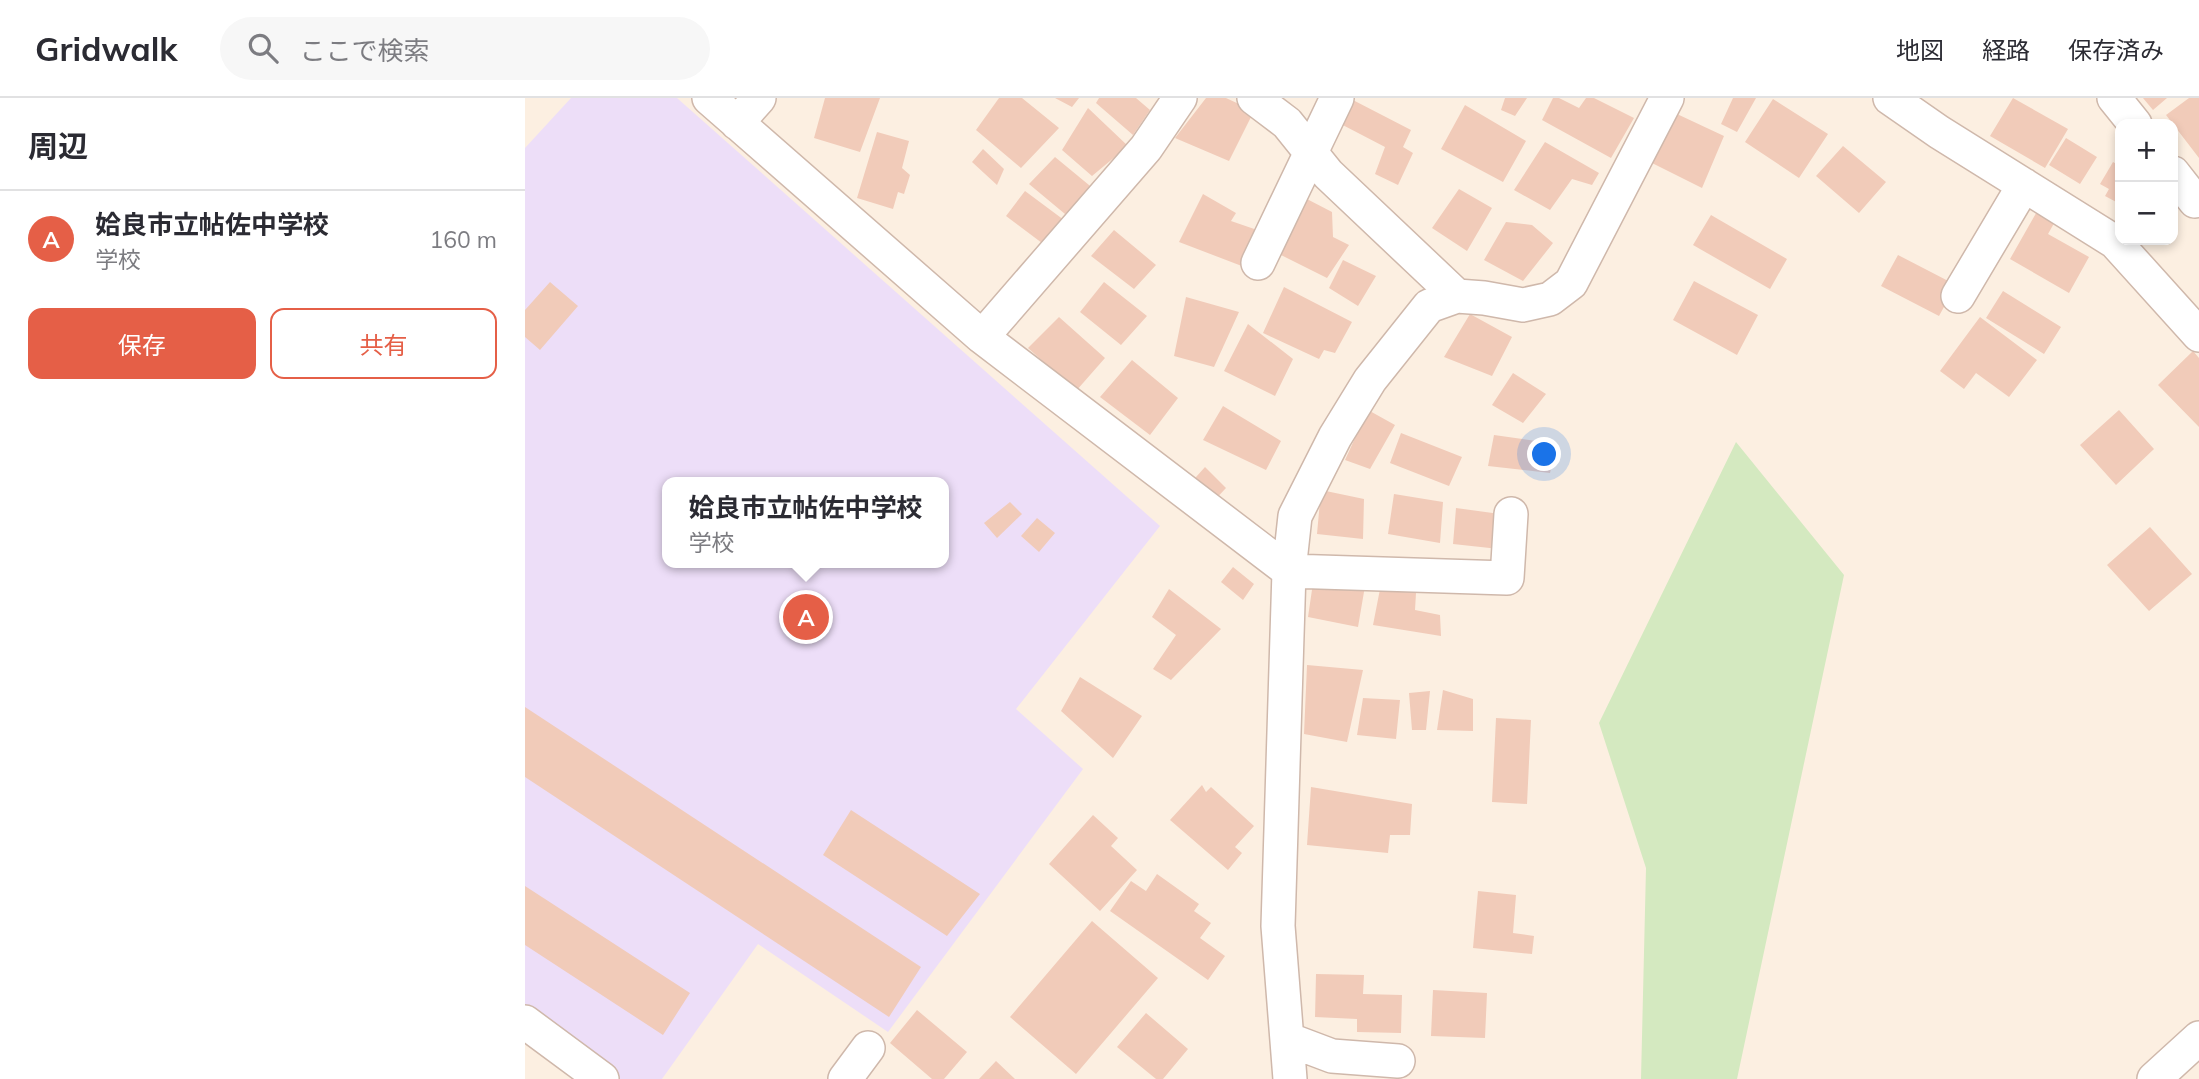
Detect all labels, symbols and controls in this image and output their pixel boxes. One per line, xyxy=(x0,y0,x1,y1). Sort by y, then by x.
search box xyxy=(220,17,710,80)
text: Gridwalk xyxy=(35,28,178,69)
icon: search xyxy=(244,29,282,67)
text: ここで検索 xyxy=(300,34,430,67)
text: 地図 xyxy=(1896,35,1944,65)
text: 経路 xyxy=(1982,35,2030,65)
text: 保存済み xyxy=(2068,35,2164,65)
map controls xyxy=(2115,119,2178,245)
button: + xyxy=(2115,119,2178,182)
text: 周辺 xyxy=(28,127,88,165)
button: − xyxy=(2115,182,2178,245)
text: 姶良市立帖佐中学校 xyxy=(95,208,329,241)
text: A xyxy=(42,225,60,254)
text: 160 m xyxy=(429,225,497,254)
text: 学校 xyxy=(95,245,141,274)
button: 保存 xyxy=(28,308,256,379)
button: 共有 xyxy=(270,308,497,379)
your location xyxy=(1527,437,1561,471)
popup xyxy=(662,477,949,568)
text: 姶良市立帖佐中学校 xyxy=(688,491,923,524)
text: 学校 xyxy=(688,528,734,557)
pin: A xyxy=(783,591,829,643)

